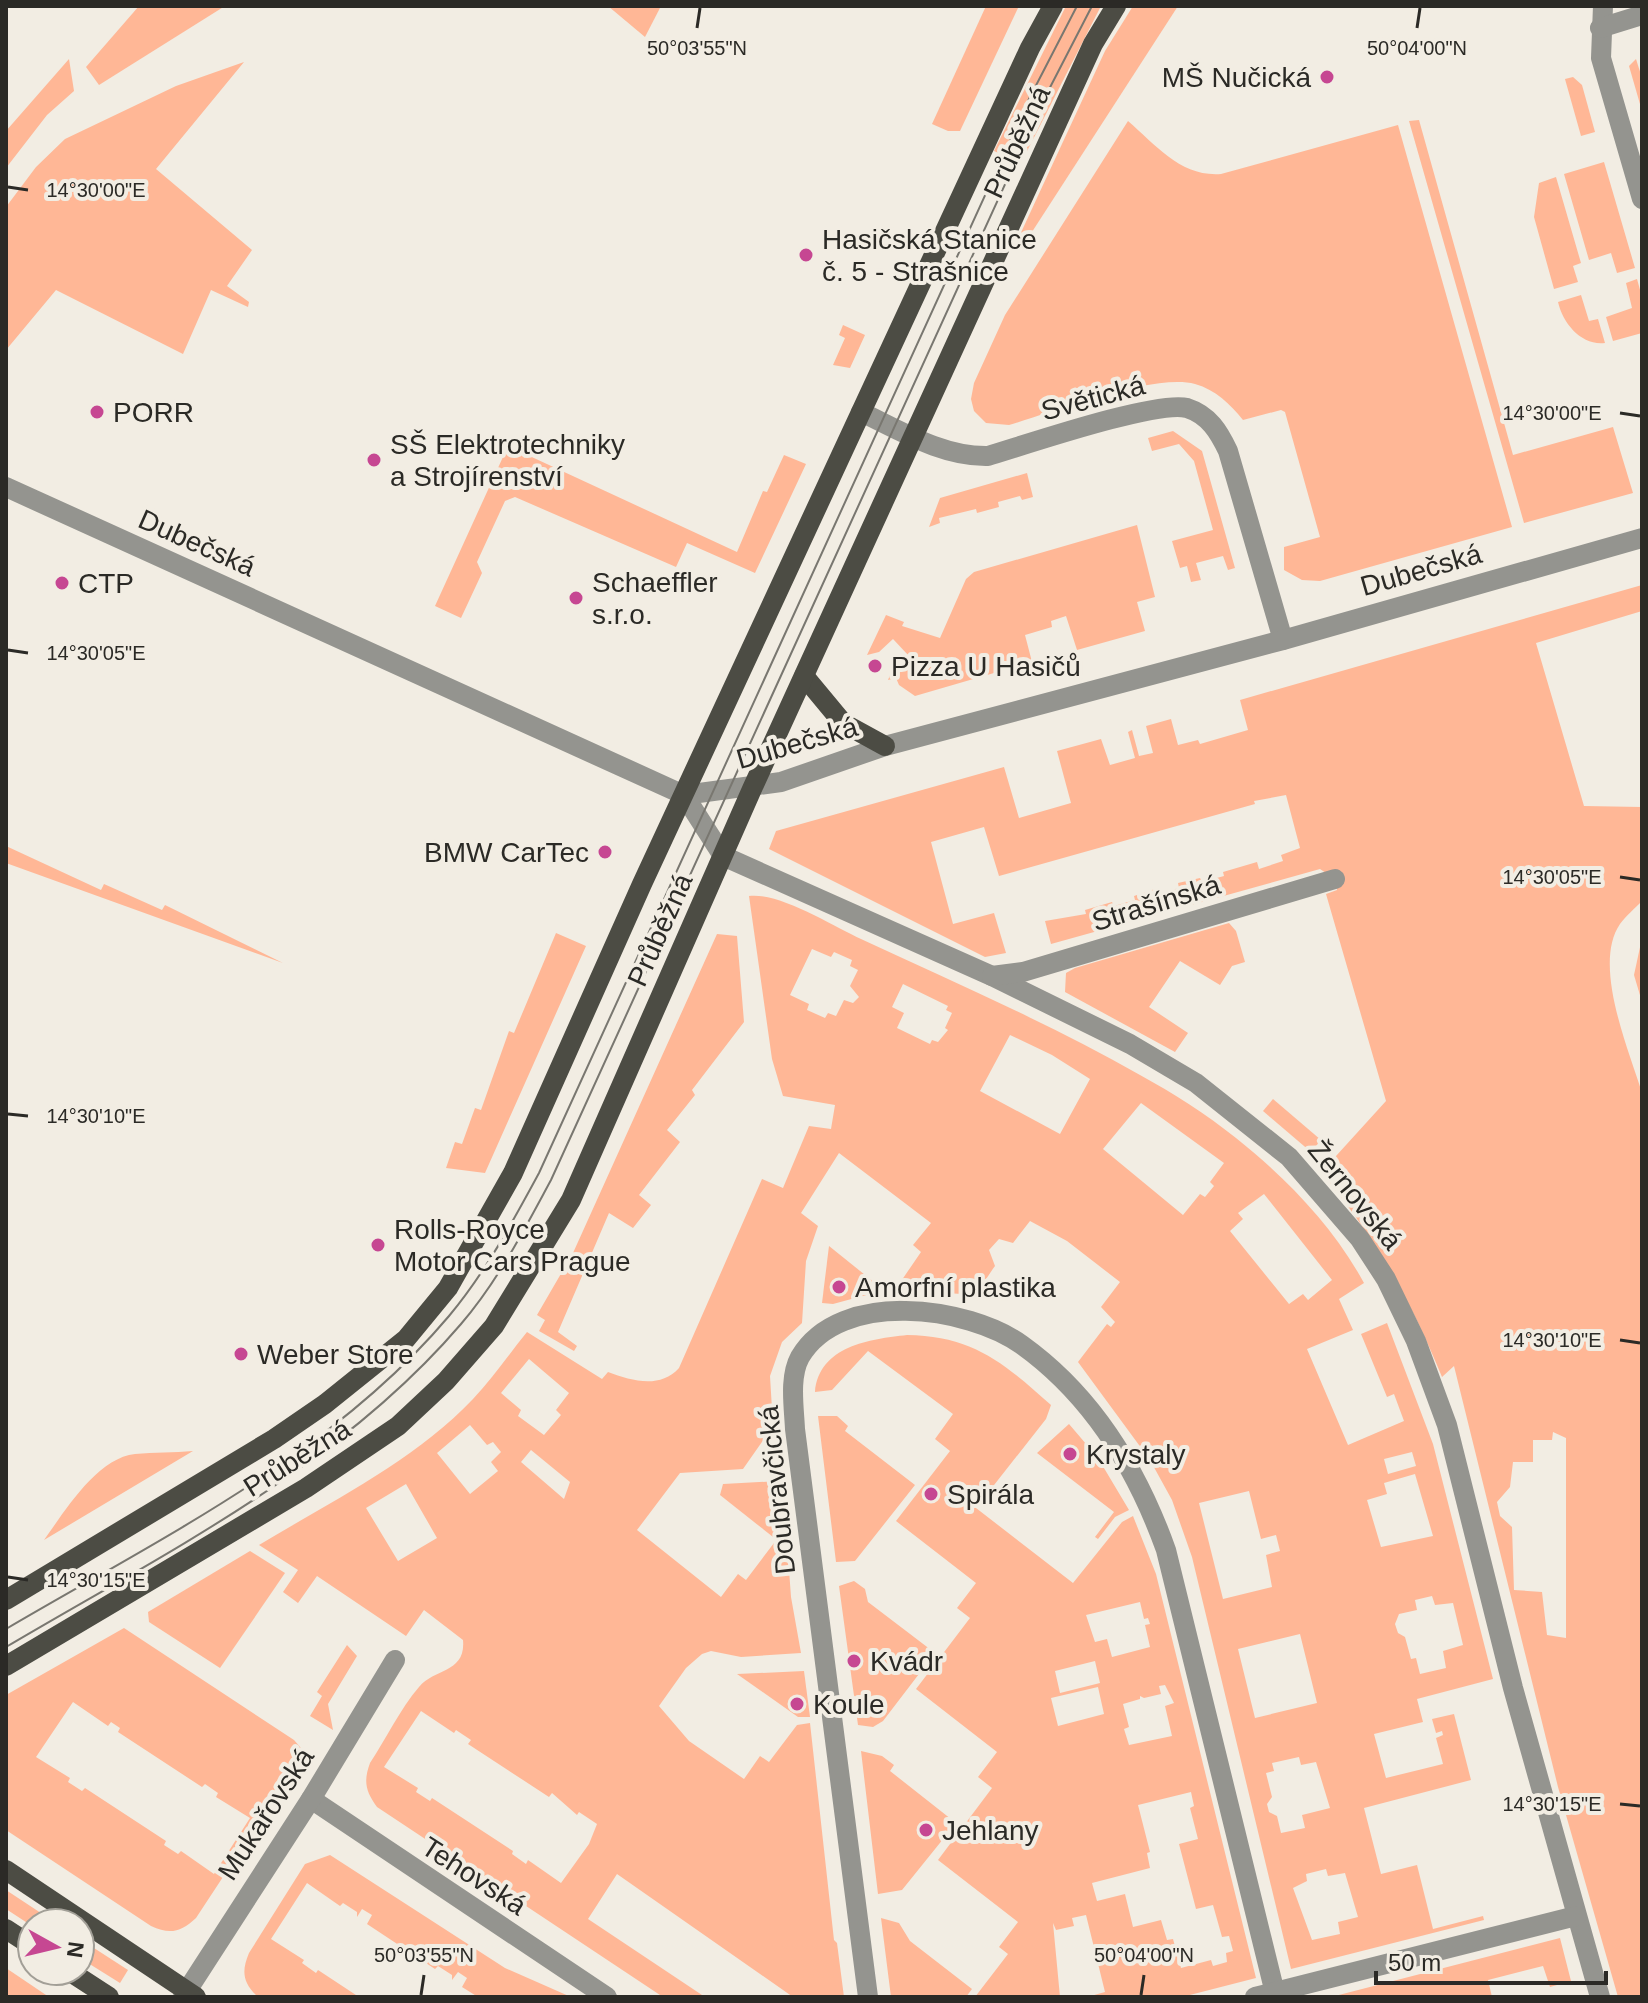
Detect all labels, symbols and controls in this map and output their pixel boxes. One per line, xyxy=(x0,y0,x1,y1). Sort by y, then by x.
text: 50°03'55"N xyxy=(647,37,747,59)
text: 50°04'00"N xyxy=(1367,37,1467,59)
place label: MŠ Nučická xyxy=(1162,62,1311,93)
marker: MŠ Nučická xyxy=(1318,68,1336,86)
street label: Průběžná xyxy=(978,81,1057,203)
text: 14°30'00"E xyxy=(47,179,146,201)
place label: Hasičská Stanice č. 5 - Strašnice xyxy=(822,224,1037,287)
marker: Hasičská Stanice č. 5 - Strašnice xyxy=(797,246,815,264)
street label: Světická xyxy=(1038,369,1149,427)
place label: PORR xyxy=(113,397,194,428)
text: 14°30'00"E xyxy=(1503,402,1602,424)
marker: PORR xyxy=(88,403,106,421)
place label: SŠ Elektrotechniky a Strojírenství xyxy=(390,429,625,492)
marker: SŠ Elektrotechniky a Strojírenství xyxy=(365,451,383,469)
street label: Dubečská xyxy=(134,504,261,583)
street label: Dubečská xyxy=(1357,538,1486,602)
place label: Schaeffler s.r.o. xyxy=(592,567,718,630)
place label: CTP xyxy=(78,568,134,599)
marker: CTP xyxy=(53,574,71,592)
marker: Schaeffler s.r.o. xyxy=(567,589,585,607)
text: 14°30'05"E xyxy=(47,642,146,664)
place label: Pizza U Hasičů xyxy=(891,651,1081,682)
marker: Pizza U Hasičů xyxy=(866,657,884,675)
street label: Dubečská xyxy=(733,711,862,775)
place label: BMW CarTec xyxy=(424,837,589,868)
marker: BMW CarTec xyxy=(596,843,614,861)
text: 14°30'05"E xyxy=(1503,866,1602,888)
street label: Průběžná xyxy=(621,869,699,991)
street label: Strašínská xyxy=(1088,869,1224,937)
text: 14°30'10"E xyxy=(47,1105,146,1127)
street label: Žernovská xyxy=(1302,1134,1408,1256)
place label: Rolls-Royce Motor Cars Prague xyxy=(394,1214,631,1277)
marker: Rolls-Royce Motor Cars Prague xyxy=(369,1236,387,1254)
place label: Amorfní plastika xyxy=(855,1272,1056,1303)
marker: Amorfní plastika xyxy=(830,1278,848,1296)
text: 14°30'10"E xyxy=(1503,1329,1602,1351)
place label: Weber Store xyxy=(257,1339,414,1370)
marker: Weber Store xyxy=(232,1345,250,1363)
street label: Doubravčická xyxy=(753,1404,801,1576)
street label: Průběžná xyxy=(238,1413,356,1503)
place label: Krystaly xyxy=(1086,1439,1186,1470)
marker: Krystaly xyxy=(1061,1445,1079,1463)
place label: Spirála xyxy=(947,1479,1035,1510)
marker: Spirála xyxy=(922,1485,940,1503)
text: 14°30'15"E xyxy=(47,1569,146,1591)
place label: Kvádr xyxy=(870,1646,943,1677)
marker: Kvádr xyxy=(845,1652,863,1670)
place label: Koule xyxy=(813,1689,885,1720)
marker: Koule xyxy=(788,1695,806,1713)
street label: Mukařovská xyxy=(212,1742,320,1886)
text: 14°30'15"E xyxy=(1503,1793,1602,1815)
place label: Jehlany xyxy=(942,1815,1039,1846)
marker: Jehlany xyxy=(917,1821,935,1839)
street label: Tehovská xyxy=(416,1831,532,1921)
north arrow xyxy=(16,1907,96,1987)
scale bar xyxy=(1376,1935,1606,1985)
text: N xyxy=(62,1940,89,1959)
text: 50°03'55"N xyxy=(374,1944,474,1966)
text: 50°04'00"N xyxy=(1094,1944,1194,1966)
text: 50 m xyxy=(1388,1949,1441,1976)

